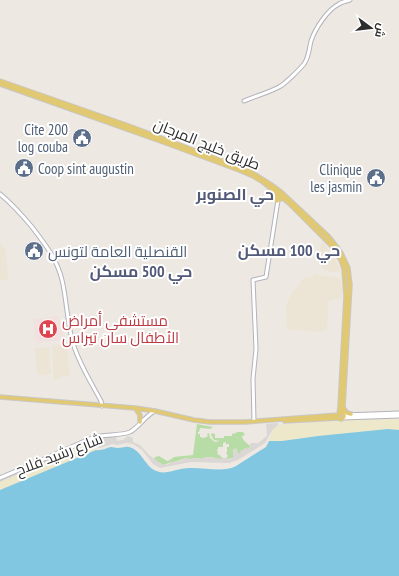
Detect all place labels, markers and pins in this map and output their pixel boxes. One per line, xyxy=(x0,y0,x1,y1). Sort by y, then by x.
place label: Cite 200 log couba xyxy=(18,120,68,156)
public building icon: Cite 200 log couba xyxy=(71,127,93,149)
public building icon: Coop sint augustin xyxy=(13,157,35,179)
place label: Coop sint augustin xyxy=(38,159,134,178)
place label: Clinique les jasmin xyxy=(310,160,362,196)
public building icon: Clinique les jasmin xyxy=(365,167,387,189)
public building icon: القنصلية العامة لتونس xyxy=(23,240,45,262)
place label: القنصلية العامة لتونس xyxy=(48,242,187,262)
place label: مستشفى أمراض الأطفال سان تيراس xyxy=(62,311,179,348)
hospital icon: مستشفى أمراض الأطفال سان تيراس xyxy=(37,318,59,340)

